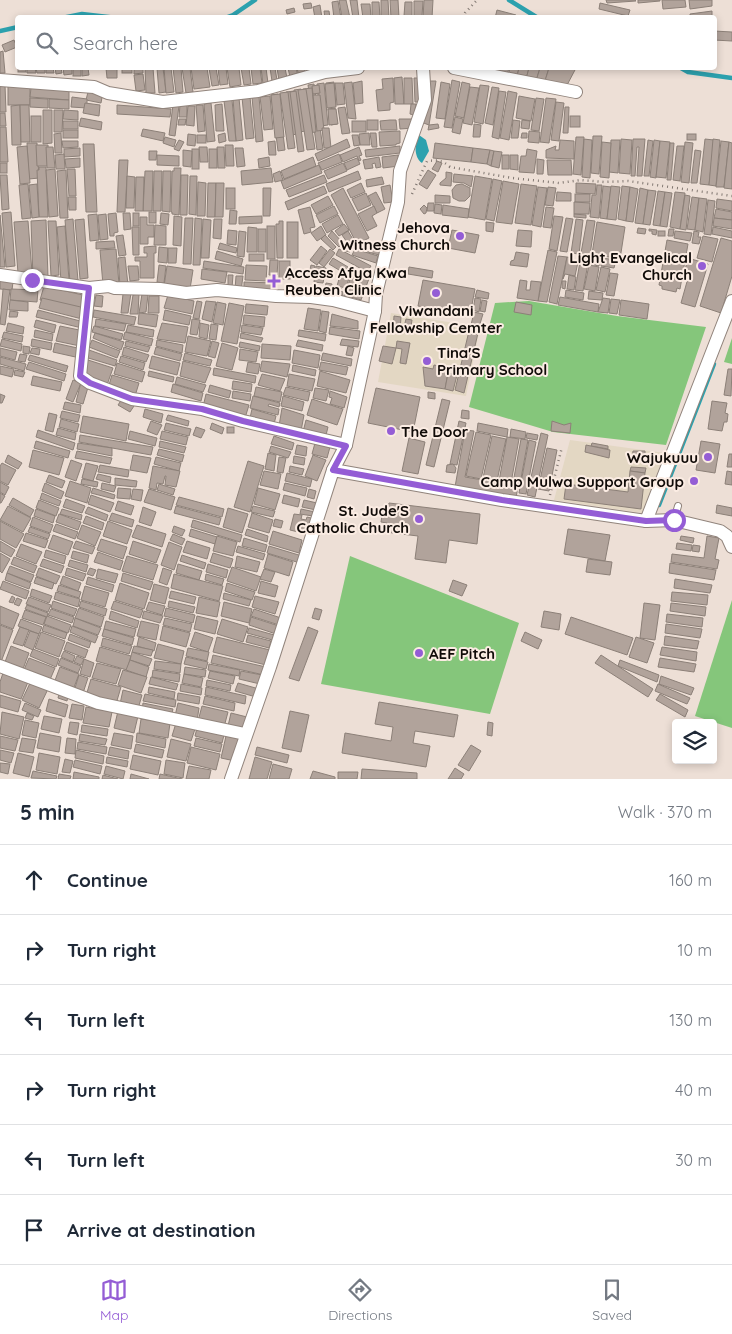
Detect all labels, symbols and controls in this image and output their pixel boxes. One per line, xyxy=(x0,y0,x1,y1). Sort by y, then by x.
search box xyxy=(15,15,717,70)
icon: search xyxy=(33,29,61,57)
text: Search here xyxy=(73,31,178,55)
place label: Jehova Witness Church xyxy=(340,218,450,254)
marker: Jehova Witness Church xyxy=(454,230,466,242)
place label: Light Evangelical Church xyxy=(569,248,692,284)
marker: Light Evangelical Church xyxy=(696,260,708,272)
place label: Access Afya Kwa Reuben Clinic xyxy=(285,263,407,299)
route end xyxy=(21,269,44,292)
marker: Access Afya Kwa Reuben Clinic xyxy=(267,274,281,288)
marker: Viwandani Fellowship Cemter xyxy=(430,287,442,299)
place label: Viwandani Fellowship Cemter xyxy=(370,301,503,337)
place label: Tina'S Primary School xyxy=(437,343,547,379)
marker: Tina'S Primary School xyxy=(421,355,433,367)
place label: The Door xyxy=(401,422,469,441)
marker: The Door xyxy=(385,425,397,437)
place label: Wajukuuu xyxy=(627,448,698,467)
marker: Wajukuuu xyxy=(702,451,714,463)
place label: Camp Mulwa Support Group xyxy=(481,472,684,491)
marker: Camp Mulwa Support Group xyxy=(688,475,700,487)
place label: St. Jude'S Catholic Church xyxy=(297,501,409,537)
route start xyxy=(663,509,686,532)
marker: St. Jude'S Catholic Church xyxy=(413,513,425,525)
place label: AEF Pitch xyxy=(429,644,495,663)
marker: AEF Pitch xyxy=(413,647,425,659)
map controls xyxy=(672,719,717,764)
button: layers xyxy=(672,719,717,764)
text: 5 min xyxy=(20,799,75,825)
text: Walk · 370 m xyxy=(618,802,712,822)
icon: ahead xyxy=(20,866,48,894)
text: Continue xyxy=(67,868,148,892)
text: 160 m xyxy=(669,870,712,890)
icon: right xyxy=(20,936,48,964)
text: Turn right xyxy=(67,938,156,962)
text: 10 m xyxy=(678,940,712,960)
icon: left xyxy=(20,1006,48,1034)
text: Turn left xyxy=(67,1008,145,1032)
text: 130 m xyxy=(669,1010,712,1030)
icon: right xyxy=(20,1076,48,1104)
text: Turn right xyxy=(67,1078,156,1102)
text: 40 m xyxy=(675,1080,712,1100)
icon: left xyxy=(20,1146,48,1174)
text: Turn left xyxy=(67,1148,145,1172)
text: 30 m xyxy=(675,1150,712,1170)
icon: arrive xyxy=(20,1216,48,1244)
text: Arrive at destination xyxy=(67,1218,256,1242)
tab: Map xyxy=(100,1276,128,1324)
tab: Directions xyxy=(328,1276,392,1324)
tab: Saved xyxy=(592,1276,632,1324)

